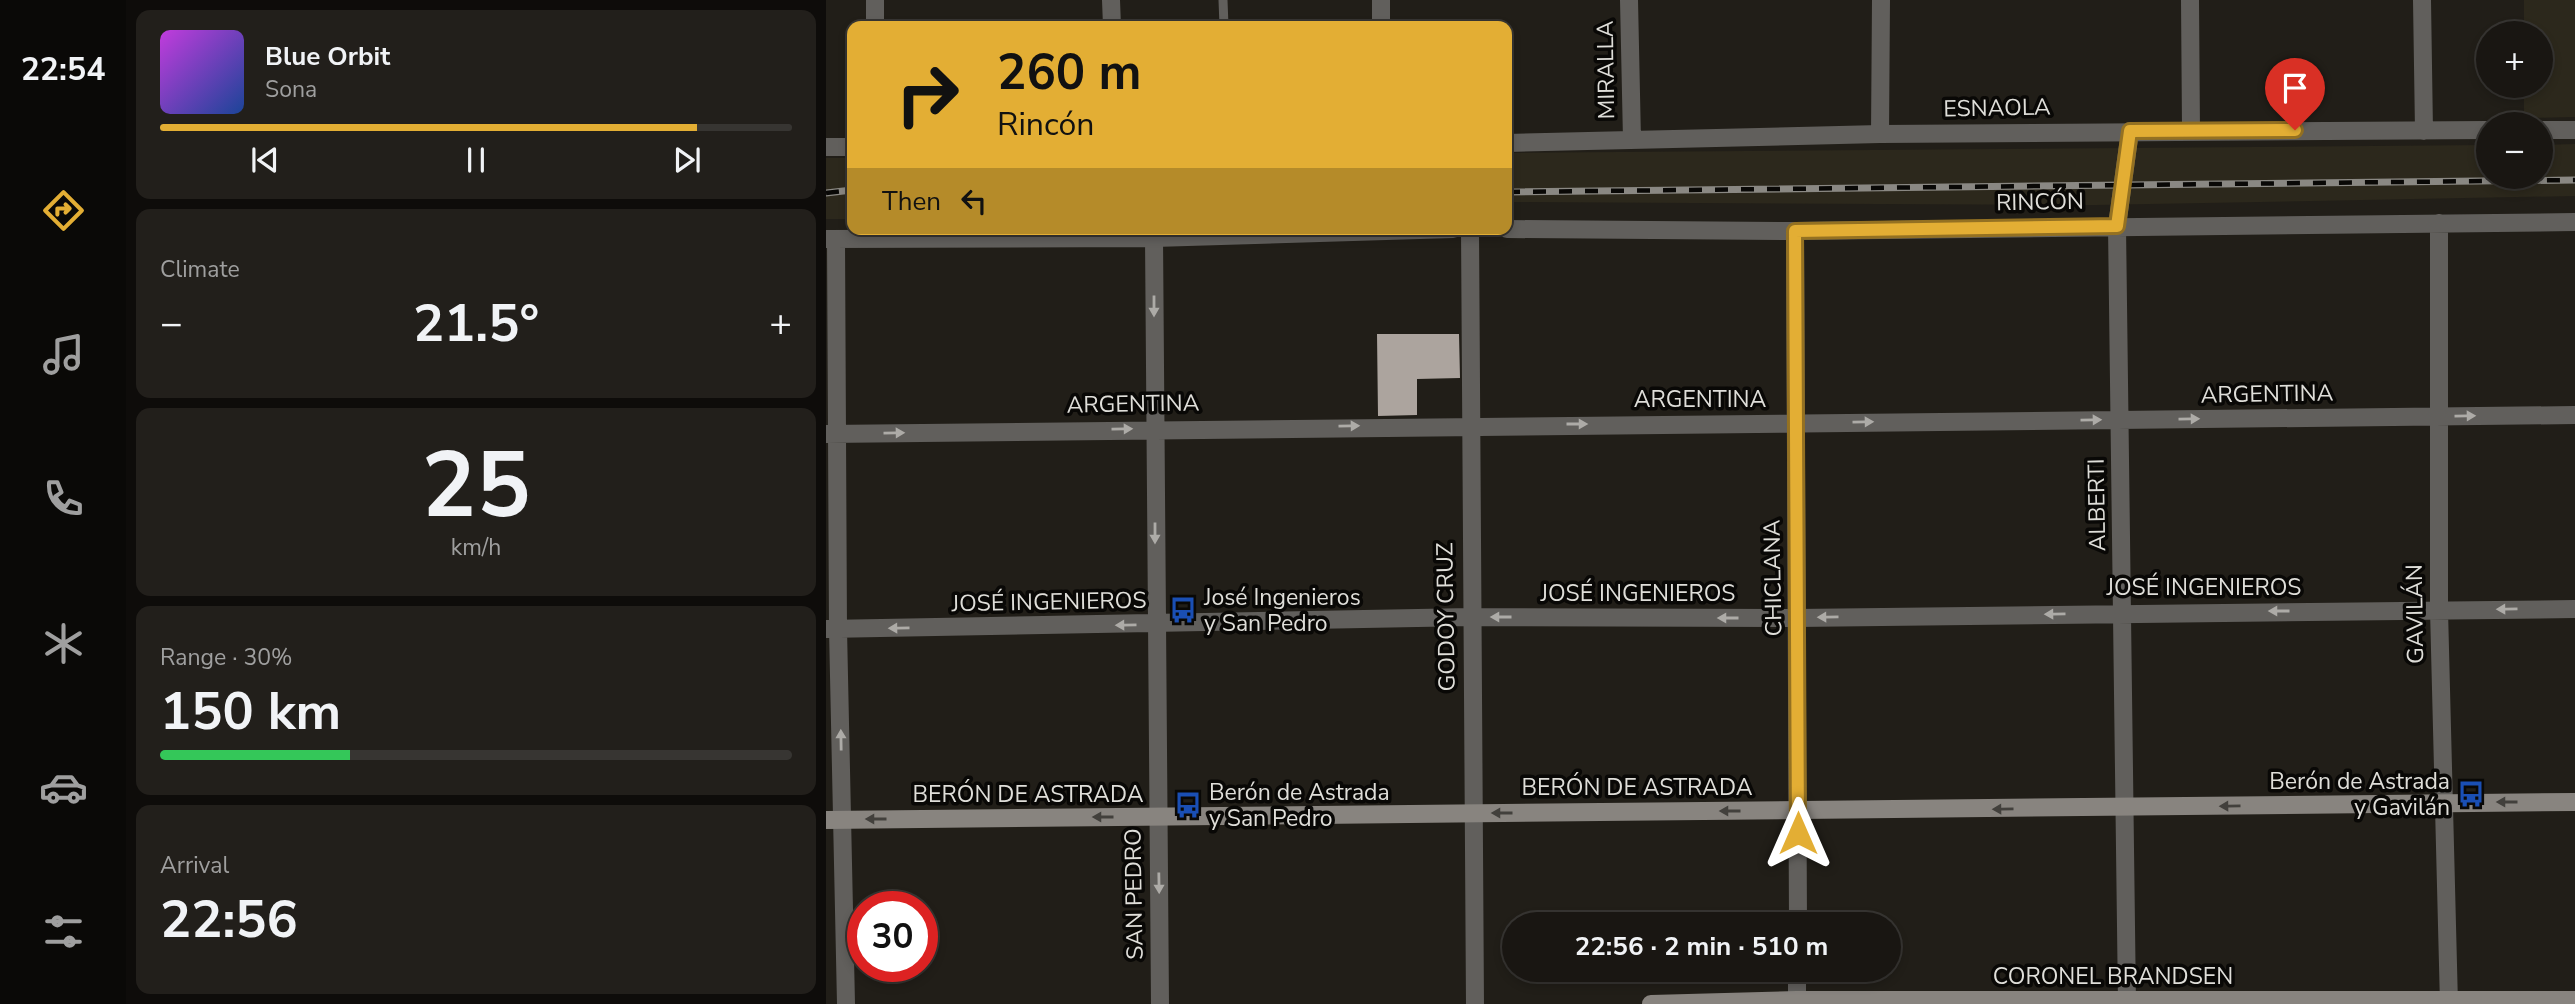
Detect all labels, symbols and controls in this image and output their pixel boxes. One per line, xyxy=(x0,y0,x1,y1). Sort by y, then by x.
street label: MIRALLA xyxy=(1590,20,1622,120)
map controls xyxy=(2476,21,2553,189)
button: + xyxy=(2476,21,2553,98)
text: Blue Orbit xyxy=(265,39,390,74)
text: 260 m xyxy=(997,39,1141,106)
text: 22:54 xyxy=(21,48,105,91)
icon: right xyxy=(882,49,973,140)
pin xyxy=(2265,58,2325,130)
icon: arrive xyxy=(2276,69,2314,107)
text: Sona xyxy=(265,74,317,105)
street label: ESNAOLA xyxy=(1943,92,2051,124)
text: Rincón xyxy=(997,103,1094,146)
button: − xyxy=(2476,112,2553,189)
icon: previous xyxy=(246,141,284,179)
icon: pause xyxy=(457,141,495,179)
icon: next xyxy=(668,141,706,179)
icon: left xyxy=(955,182,993,220)
text: Then xyxy=(882,184,941,219)
icon: directions xyxy=(39,186,88,235)
street label: RINCÓN xyxy=(1996,186,2084,218)
text: Climate xyxy=(160,254,240,285)
text: 21.5° xyxy=(413,288,539,359)
one-way arrow xyxy=(1148,295,1160,317)
text: − xyxy=(160,298,183,349)
text: + xyxy=(769,298,792,349)
icon: music xyxy=(39,330,88,379)
street label: ARGENTINA xyxy=(2200,377,2334,411)
street label: ARGENTINA xyxy=(1634,384,1767,415)
street label: ARGENTINA xyxy=(1066,387,1200,421)
one-way arrow xyxy=(2455,410,2477,422)
one-way arrow xyxy=(2178,413,2200,425)
one-way arrow xyxy=(2080,414,2102,426)
one-way arrow xyxy=(1852,417,1874,428)
one-way arrow xyxy=(1566,418,1588,430)
one-way arrow xyxy=(1338,420,1360,432)
one-way arrow xyxy=(1111,423,1133,434)
text: 25 xyxy=(421,424,531,548)
one-way arrow xyxy=(883,427,905,438)
street label: ALBERTI xyxy=(2081,458,2113,552)
icon: phone xyxy=(39,474,88,523)
street label: CHICLANA xyxy=(1756,519,1790,637)
one-way arrow xyxy=(1149,523,1161,545)
text: km/h xyxy=(451,532,501,563)
street label: GODOY CRUZ xyxy=(1429,542,1463,692)
street label: GAVILÁN xyxy=(2399,564,2431,664)
street label: JOSÉ INGENIEROS xyxy=(2106,572,2301,603)
street label: JOSÉ INGENIEROS xyxy=(1540,578,1735,609)
place label: José Ingenieros y San Pedro xyxy=(1203,582,1361,639)
street label: JOSÉ INGENIEROS xyxy=(950,585,1147,619)
bus stop icon: José Ingenieros y San Pedro xyxy=(1168,595,1198,625)
one-way arrow xyxy=(2496,604,2518,615)
one-way arrow xyxy=(2268,605,2290,617)
one-way arrow xyxy=(2044,608,2066,619)
one-way arrow xyxy=(1489,611,1511,623)
one-way arrow xyxy=(1816,611,1838,623)
one-way arrow xyxy=(1717,612,1739,624)
icon: climate xyxy=(39,619,88,668)
one-way arrow xyxy=(1115,619,1137,631)
one-way arrow xyxy=(888,622,910,634)
text: Range · 30% xyxy=(160,642,292,673)
text: 150 km xyxy=(160,676,341,747)
one-way arrow xyxy=(835,729,846,751)
icon: car xyxy=(39,763,88,812)
place label: Berón de Astrada y Gavilán xyxy=(2269,766,2450,823)
street label: BERÓN DE ASTRADA xyxy=(1522,772,1753,803)
place label: Berón de Astrada y San Pedro xyxy=(1209,777,1390,834)
street label: BERÓN DE ASTRADA xyxy=(913,779,1144,810)
bus stop icon: Berón de Astrada y Gavilán xyxy=(2456,779,2486,809)
bus stop icon: Berón de Astrada y San Pedro xyxy=(1173,790,1203,820)
position arrow xyxy=(1761,796,1835,870)
one-way arrow xyxy=(2496,796,2518,808)
one-way arrow xyxy=(2219,800,2241,812)
one-way arrow xyxy=(1992,803,2014,815)
one-way arrow xyxy=(1719,805,1741,817)
one-way arrow xyxy=(1491,807,1513,819)
one-way arrow xyxy=(1092,812,1114,823)
one-way arrow xyxy=(865,814,887,825)
street label: SAN PEDRO xyxy=(1117,828,1151,960)
text: Arrival xyxy=(160,850,229,881)
one-way arrow xyxy=(1153,872,1165,894)
text: 22:56 xyxy=(160,884,298,955)
speed limit sign: 30 xyxy=(847,891,938,982)
icon: filters xyxy=(39,907,88,956)
text: 22:56 · 2 min · 510 m xyxy=(1575,929,1828,964)
street label: CORONEL BRANDSEN xyxy=(1993,961,2233,992)

